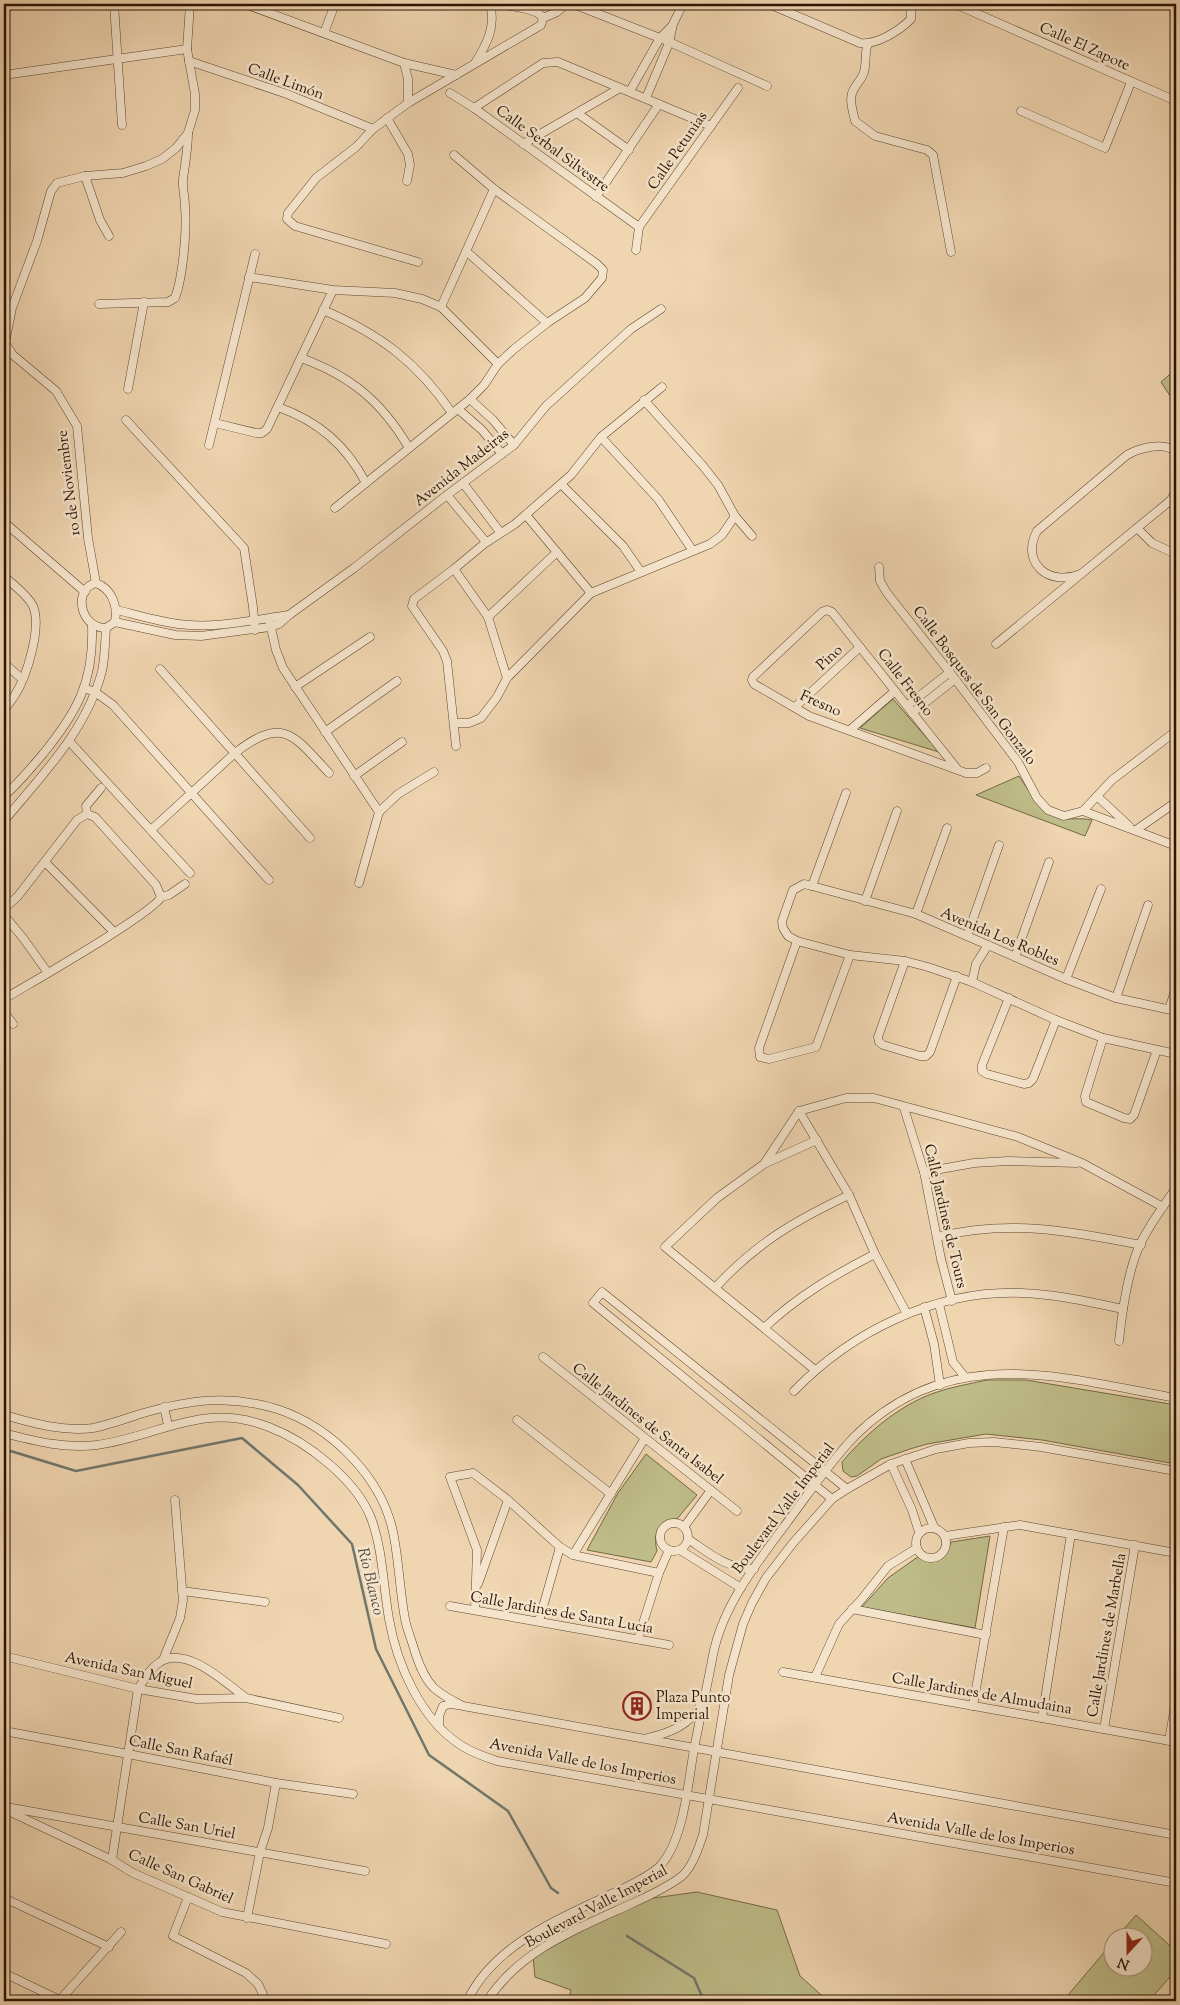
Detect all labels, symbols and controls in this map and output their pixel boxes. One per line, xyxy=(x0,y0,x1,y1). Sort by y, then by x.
street label: Calle El Zapote xyxy=(1036,18,1133,77)
street label: Calle Limón xyxy=(244,59,327,106)
street label: Calle Serbal Silvestre xyxy=(491,101,613,198)
street label: Calle Petunias xyxy=(643,107,713,194)
street label: Avenida Madeiras xyxy=(410,424,514,512)
street label: 1o de Noviembre xyxy=(53,429,86,537)
street label: Calle Bosques de San Gonzalo xyxy=(907,602,1041,770)
street label: Pino xyxy=(812,640,848,676)
street label: Calle Fresno xyxy=(872,645,938,721)
street label: Fresno xyxy=(796,686,845,723)
street label: Avenida Los Robles xyxy=(937,903,1062,972)
street label: Calle Jardines de Tours xyxy=(918,1142,971,1291)
street label: Calle Jardines de Santa Isabel xyxy=(567,1358,727,1490)
street label: Boulevard Valle Imperial xyxy=(728,1439,840,1579)
water label: Río Blanco xyxy=(350,1545,389,1618)
street label: Calle Jardines de Marbella xyxy=(1083,1551,1132,1719)
street label: Calle Jardines de Santa Lucía xyxy=(469,1587,655,1640)
street label: Avenida San Miguel xyxy=(63,1648,195,1695)
street label: Calle Jardines de Almudaina xyxy=(890,1668,1074,1721)
place label: Plaza Punto Imperial xyxy=(656,1688,730,1726)
building icon: Plaza Punto Imperial xyxy=(622,1691,652,1721)
street label: Calle San Rafaél xyxy=(127,1731,235,1772)
street label: Avenida Valle de los Imperios xyxy=(487,1734,678,1791)
street label: Calle San Uriel xyxy=(137,1808,237,1845)
street label: Avenida Valle de los Imperios xyxy=(885,1808,1076,1861)
street label: Calle San Gabriel xyxy=(124,1845,236,1910)
street label: Boulevard Valle Imperial xyxy=(522,1861,672,1954)
north arrow xyxy=(1102,1928,1152,1978)
text: N xyxy=(1115,1951,1133,1974)

